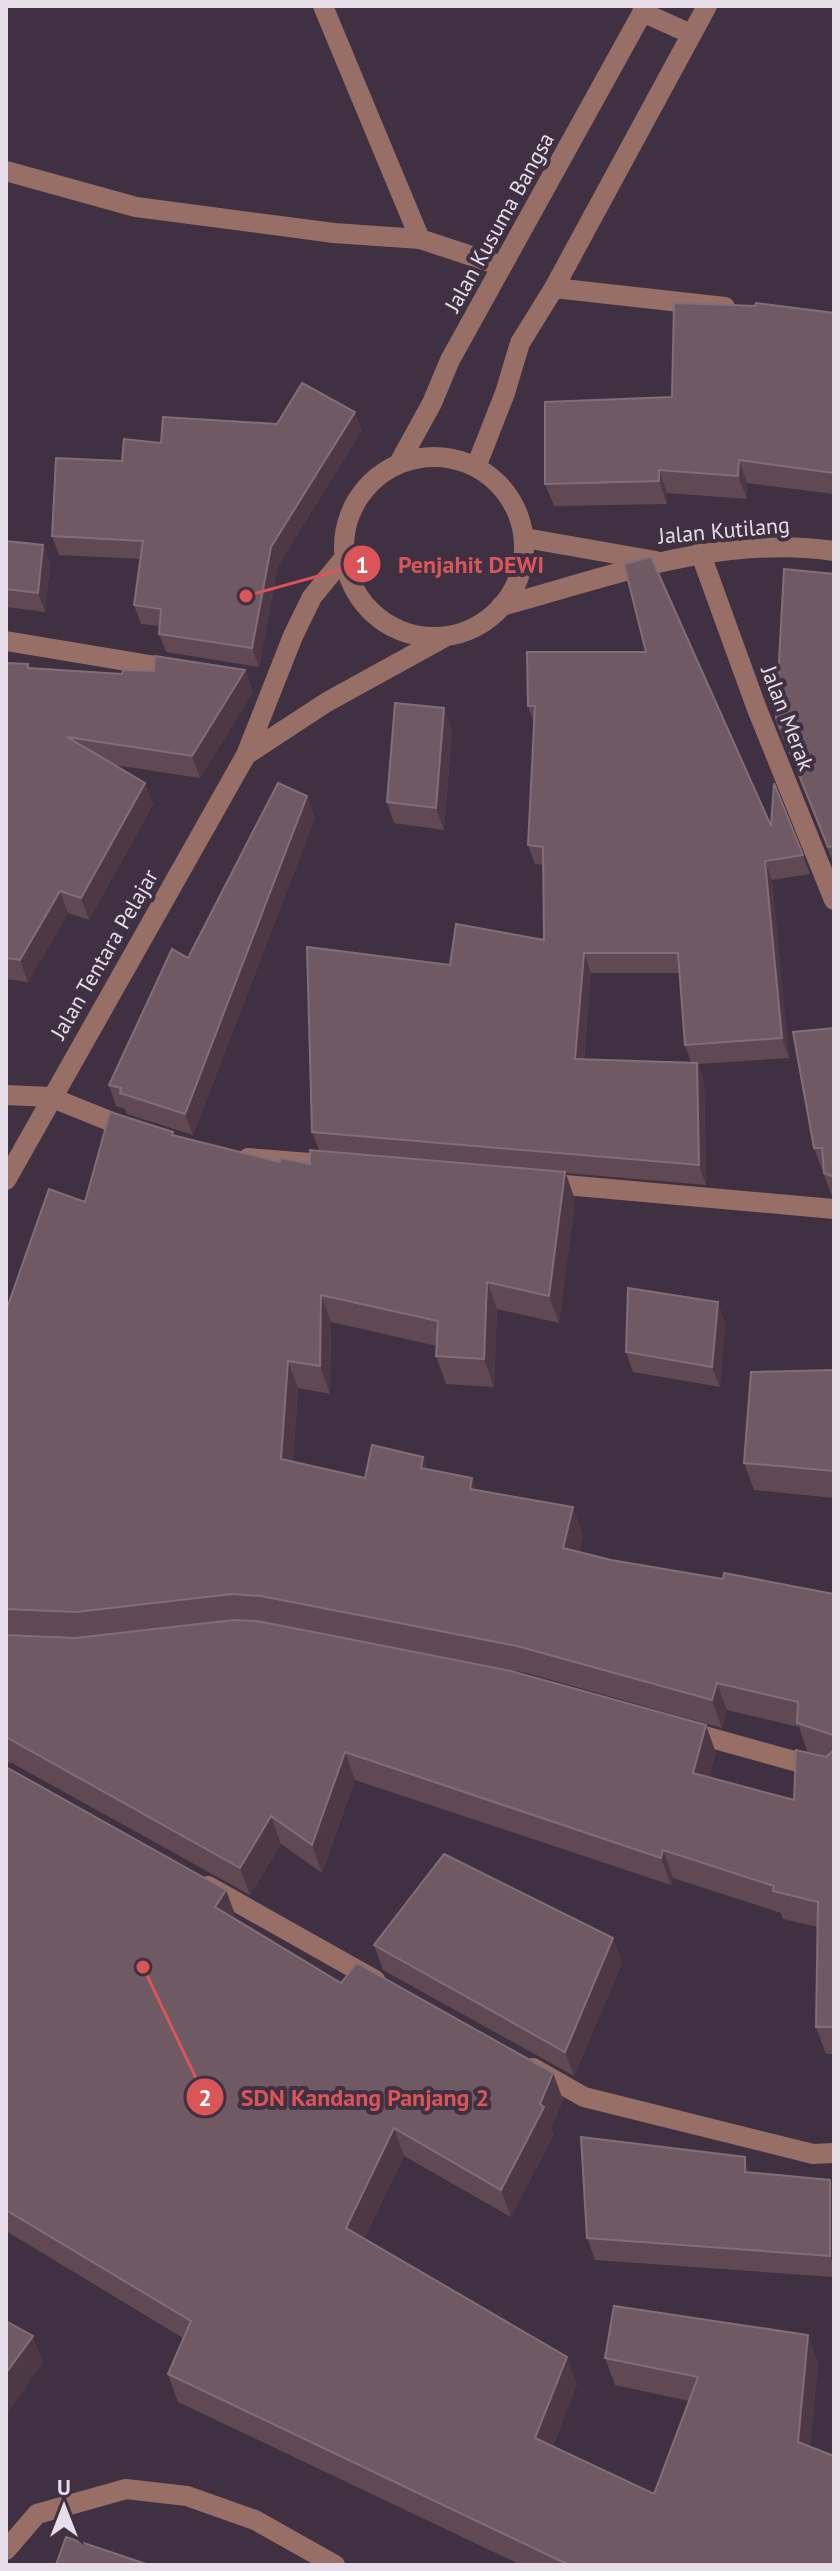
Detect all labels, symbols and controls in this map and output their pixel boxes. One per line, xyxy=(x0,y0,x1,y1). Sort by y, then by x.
street label: Jalan Kusuma Bangsa xyxy=(438,127,560,317)
street label: Jalan Kutilang xyxy=(656,510,791,550)
callout: Penjahit DEWI xyxy=(342,540,560,588)
text: 1 xyxy=(355,549,369,580)
text: Penjahit DEWI xyxy=(398,549,544,580)
street label: Jalan Merak xyxy=(755,661,821,775)
street label: Jalan Tentara Pelajar xyxy=(44,864,164,1045)
callout: SDN Kandang Panjang 2 xyxy=(185,2073,506,2121)
text: 2 xyxy=(198,2082,212,2113)
text: SDN Kandang Panjang 2 xyxy=(241,2082,489,2113)
north arrow xyxy=(24,2467,104,2547)
text: U xyxy=(57,2473,71,2501)

